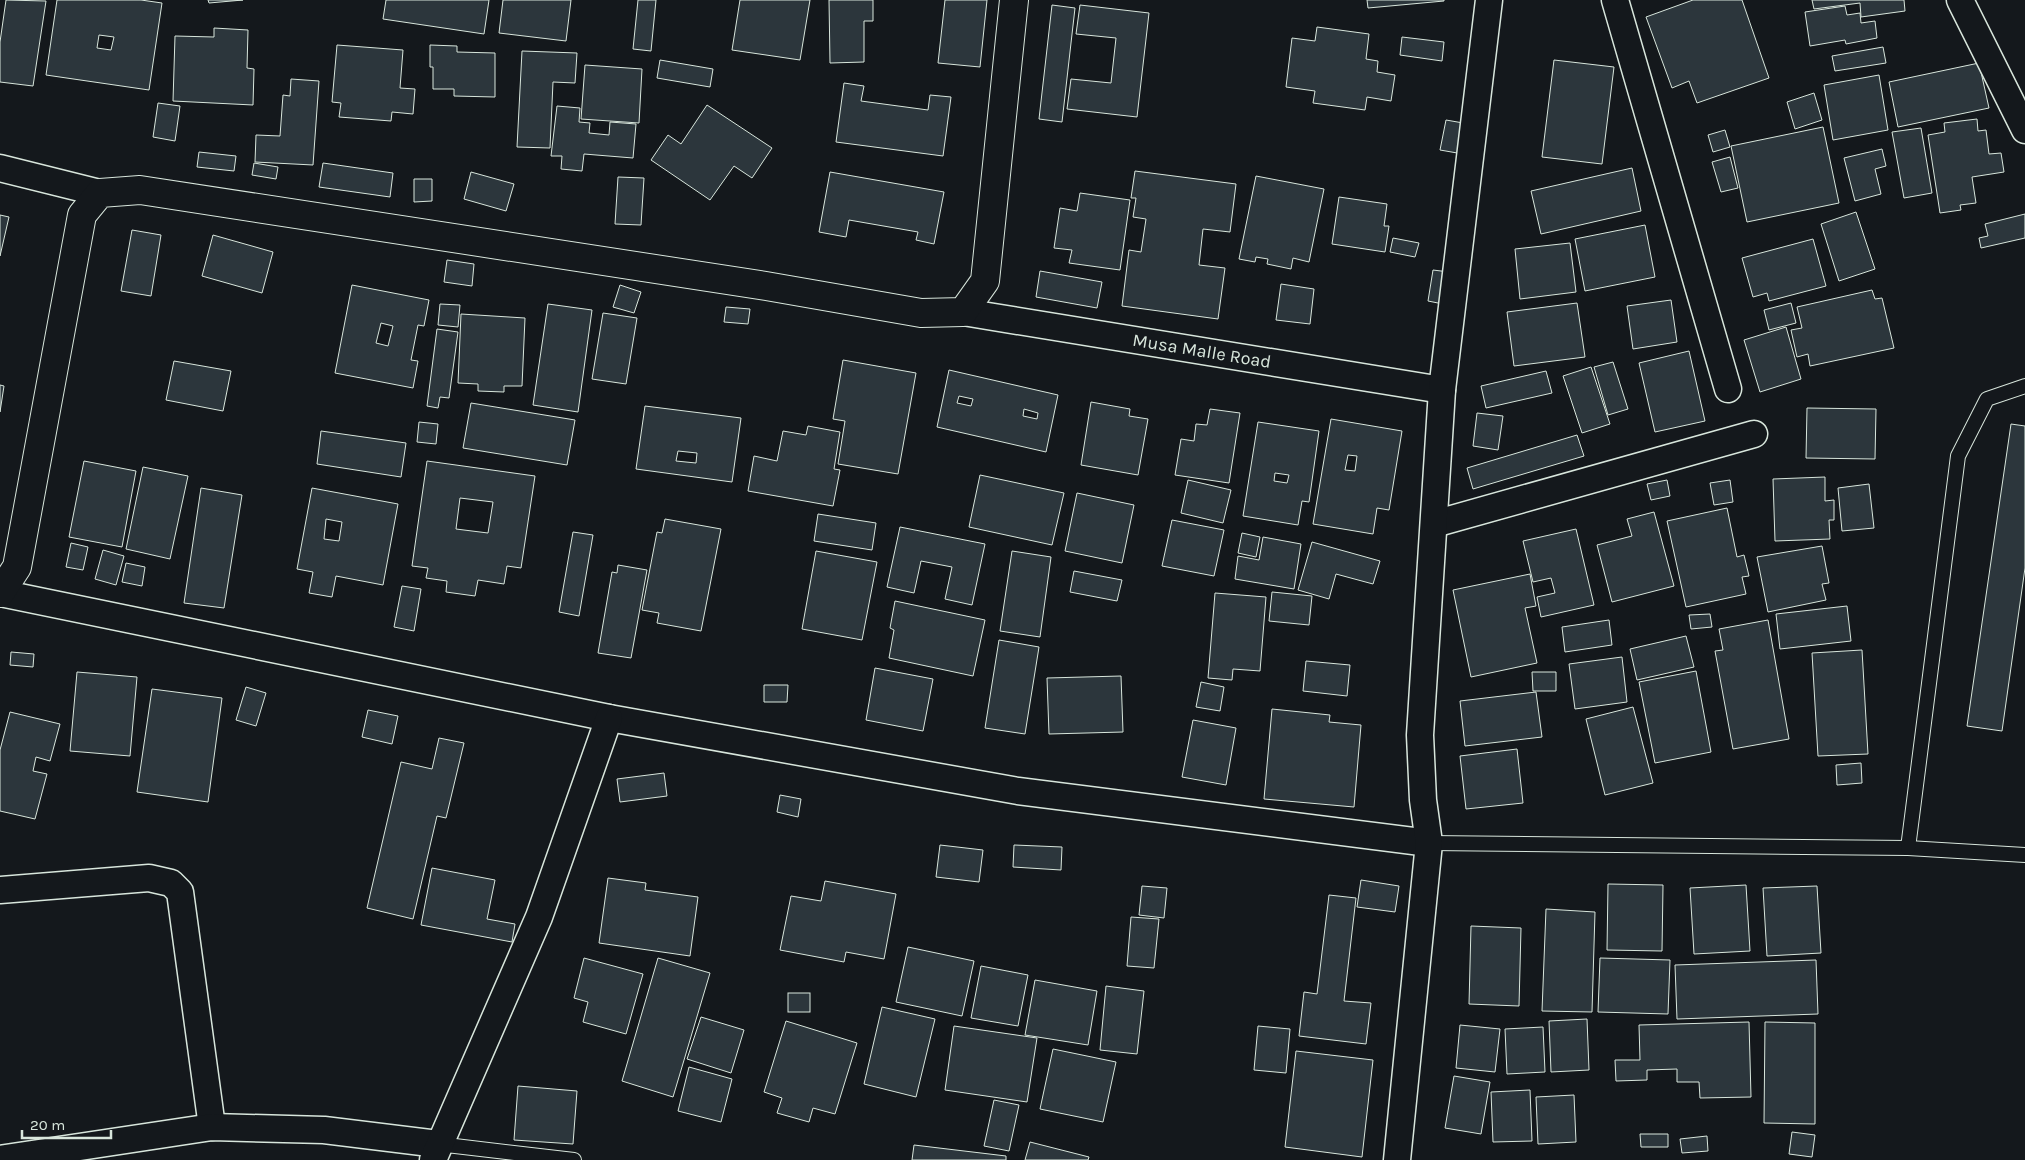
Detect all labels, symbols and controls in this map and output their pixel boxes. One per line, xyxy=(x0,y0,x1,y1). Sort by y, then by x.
street label: Musa Malle Road xyxy=(1131,329,1273,373)
scale bar xyxy=(22,1108,111,1140)
text: 20 m xyxy=(30,1116,65,1134)

